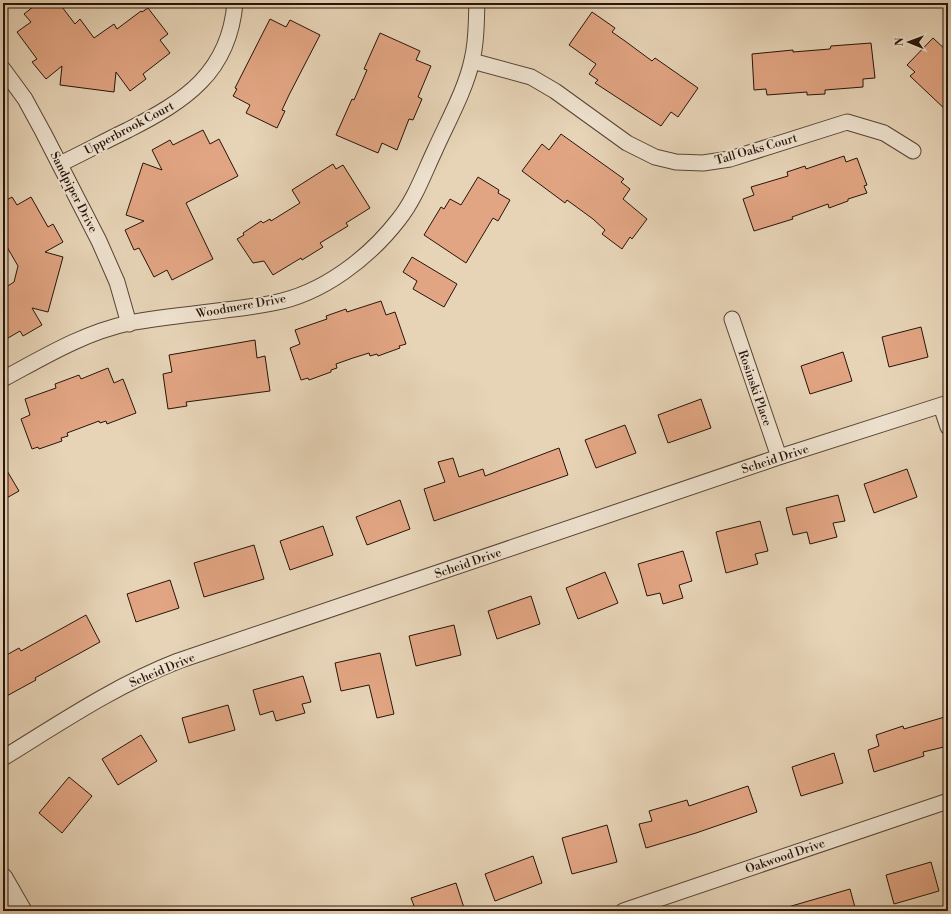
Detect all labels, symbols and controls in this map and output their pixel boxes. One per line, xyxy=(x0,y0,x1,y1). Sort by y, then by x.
north arrow xyxy=(889,22,929,62)
text: N xyxy=(893,37,907,46)
street label: Upperbrook Court xyxy=(82,98,177,158)
street label: Tall Oaks Court xyxy=(713,130,800,168)
street label: Sandpiper Drive xyxy=(47,149,100,235)
street label: Woodmere Drive xyxy=(194,291,287,322)
street label: Rosinski Place xyxy=(735,348,775,428)
street label: Scheid Drive xyxy=(740,442,811,477)
street label: Scheid Drive xyxy=(433,545,504,582)
street label: Scheid Drive xyxy=(127,650,197,691)
street label: Oakwood Drive xyxy=(743,836,827,877)

